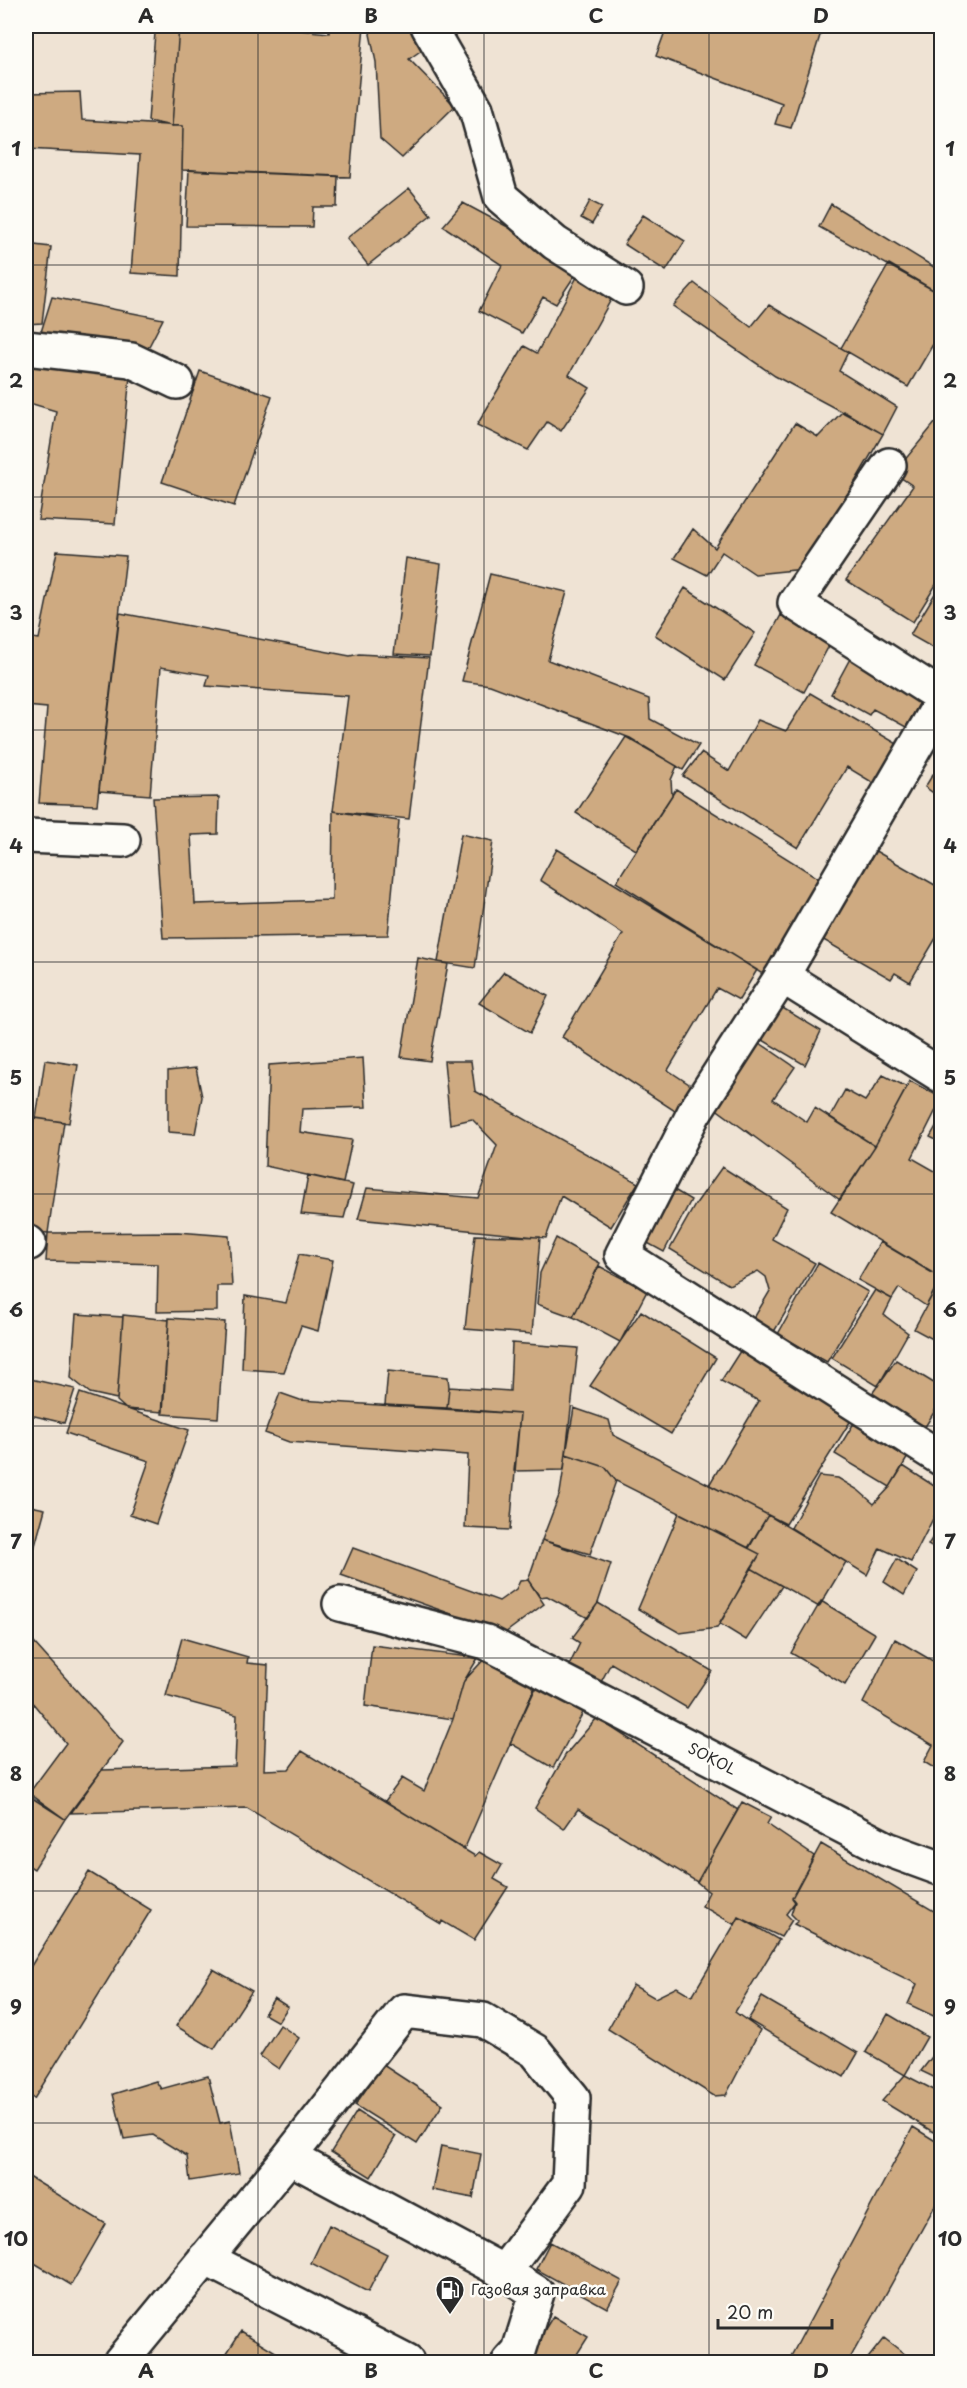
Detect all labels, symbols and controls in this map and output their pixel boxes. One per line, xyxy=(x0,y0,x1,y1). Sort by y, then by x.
text: A xyxy=(138,0,154,30)
text: B xyxy=(364,0,378,30)
text: C xyxy=(588,0,604,30)
text: D xyxy=(813,0,829,30)
text: 1 xyxy=(11,133,21,163)
text: 1 xyxy=(945,133,955,163)
text: 2 xyxy=(9,365,23,395)
text: 2 xyxy=(943,365,957,395)
text: 3 xyxy=(9,597,23,627)
text: 3 xyxy=(943,597,957,627)
text: 4 xyxy=(9,830,23,860)
text: 4 xyxy=(943,830,957,860)
text: 5 xyxy=(10,1062,22,1092)
text: 5 xyxy=(944,1062,956,1092)
text: 6 xyxy=(9,1294,23,1324)
text: 6 xyxy=(943,1294,957,1324)
text: 7 xyxy=(10,1526,22,1556)
text: 7 xyxy=(944,1526,956,1556)
street label: SOKOL xyxy=(684,1736,741,1780)
text: 8 xyxy=(10,1758,22,1788)
text: 8 xyxy=(944,1758,956,1788)
text: 9 xyxy=(10,1991,22,2021)
text: 9 xyxy=(944,1991,956,2021)
text: 10 xyxy=(4,2223,28,2253)
text: 10 xyxy=(938,2223,962,2253)
fuel station icon: Газовая заправка xyxy=(434,2274,466,2316)
place label: Газовая заправка xyxy=(471,2277,606,2300)
scale bar xyxy=(718,2292,832,2330)
text: 20 m xyxy=(727,2298,773,2325)
text: A xyxy=(138,2355,154,2385)
text: B xyxy=(364,2355,378,2385)
text: C xyxy=(588,2355,604,2385)
text: D xyxy=(813,2355,829,2385)

